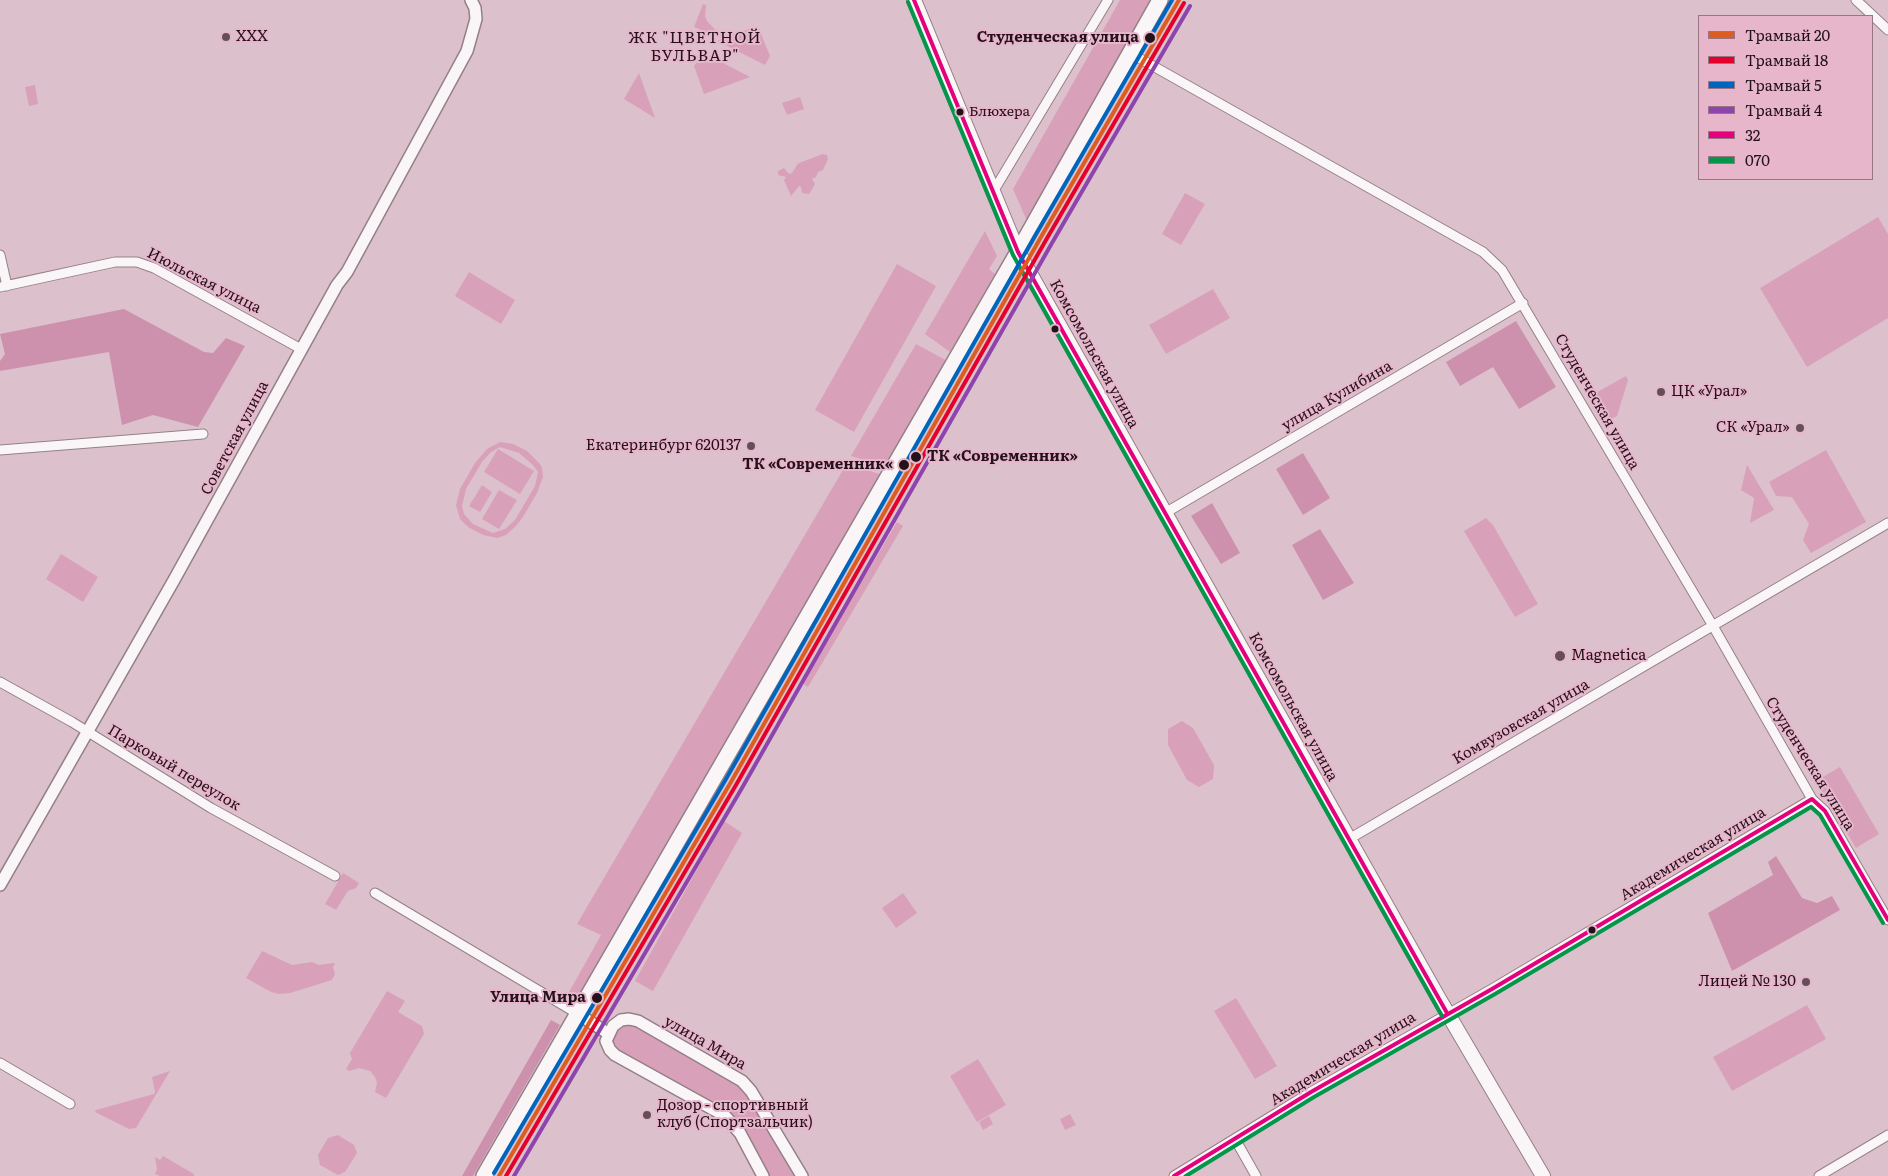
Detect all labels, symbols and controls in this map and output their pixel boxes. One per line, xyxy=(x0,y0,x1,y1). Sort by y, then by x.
legend xyxy=(1698,15,1873,180)
text: Трамвай 20 xyxy=(1745,23,1830,46)
place label: XXX xyxy=(236,28,268,46)
district label: ЖК "ЦВЕТНОЙ БУЛЬВАР" xyxy=(627,28,763,66)
place label: Студенческая улица xyxy=(977,29,1139,47)
marker: XXX xyxy=(220,31,232,43)
marker: Студенческая улица xyxy=(1143,31,1157,45)
text: Трамвай 18 xyxy=(1745,48,1828,71)
text: Трамвай 5 xyxy=(1745,73,1822,96)
text: Трамвай 4 xyxy=(1745,98,1822,121)
place label: Блюхера xyxy=(969,104,1030,120)
marker: Блюхера xyxy=(955,107,965,117)
text: 32 xyxy=(1745,123,1760,146)
text: 070 xyxy=(1745,148,1770,171)
street label: Июльская улица xyxy=(144,244,264,318)
street label: Комсомольская улица xyxy=(1046,276,1142,432)
unlabelled marker xyxy=(1050,324,1060,334)
street label: Студенческая улица xyxy=(1551,331,1643,473)
street label: улица Кулибина xyxy=(1279,357,1395,435)
street label: Советская улица xyxy=(197,378,273,498)
place label: ЦК «Урал» xyxy=(1671,383,1747,401)
marker: ЦК «Урал» xyxy=(1655,386,1667,398)
place label: СК «Урал» xyxy=(1716,419,1790,437)
marker: СК «Урал» xyxy=(1794,422,1806,434)
place label: Екатеринбург 620137 xyxy=(586,437,741,455)
marker: Екатеринбург 620137 xyxy=(745,440,757,452)
place label: ТК «Современник» xyxy=(927,448,1078,466)
marker: ТК «Современник» xyxy=(909,450,923,464)
place label: ТК «Современник« xyxy=(742,456,893,474)
marker: ТК «Современник« xyxy=(897,458,911,472)
street label: Комсомольская улица xyxy=(1245,629,1341,785)
place label: Magnetica xyxy=(1571,647,1646,665)
marker: Magnetica xyxy=(1553,649,1567,663)
street label: Комвузовская улица xyxy=(1449,675,1593,769)
street label: Студенческая улица xyxy=(1762,694,1858,834)
street label: Парковый переулок xyxy=(104,721,244,815)
street label: Академическая улица xyxy=(1617,803,1769,905)
unlabelled marker xyxy=(1587,925,1597,935)
place label: Лицей № 130 xyxy=(1698,973,1796,991)
marker: Лицей № 130 xyxy=(1800,976,1812,988)
place label: Улица Мира xyxy=(490,989,586,1007)
marker: Улица Мира xyxy=(590,991,604,1005)
street label: Академическая улица xyxy=(1267,1008,1419,1110)
street label: улица Мира xyxy=(661,1012,749,1074)
place label: Дозор - спортивный клуб (Спортзальчик) xyxy=(657,1097,813,1132)
marker: Дозор - спортивный клуб (Спортзальчик) xyxy=(641,1109,653,1121)

